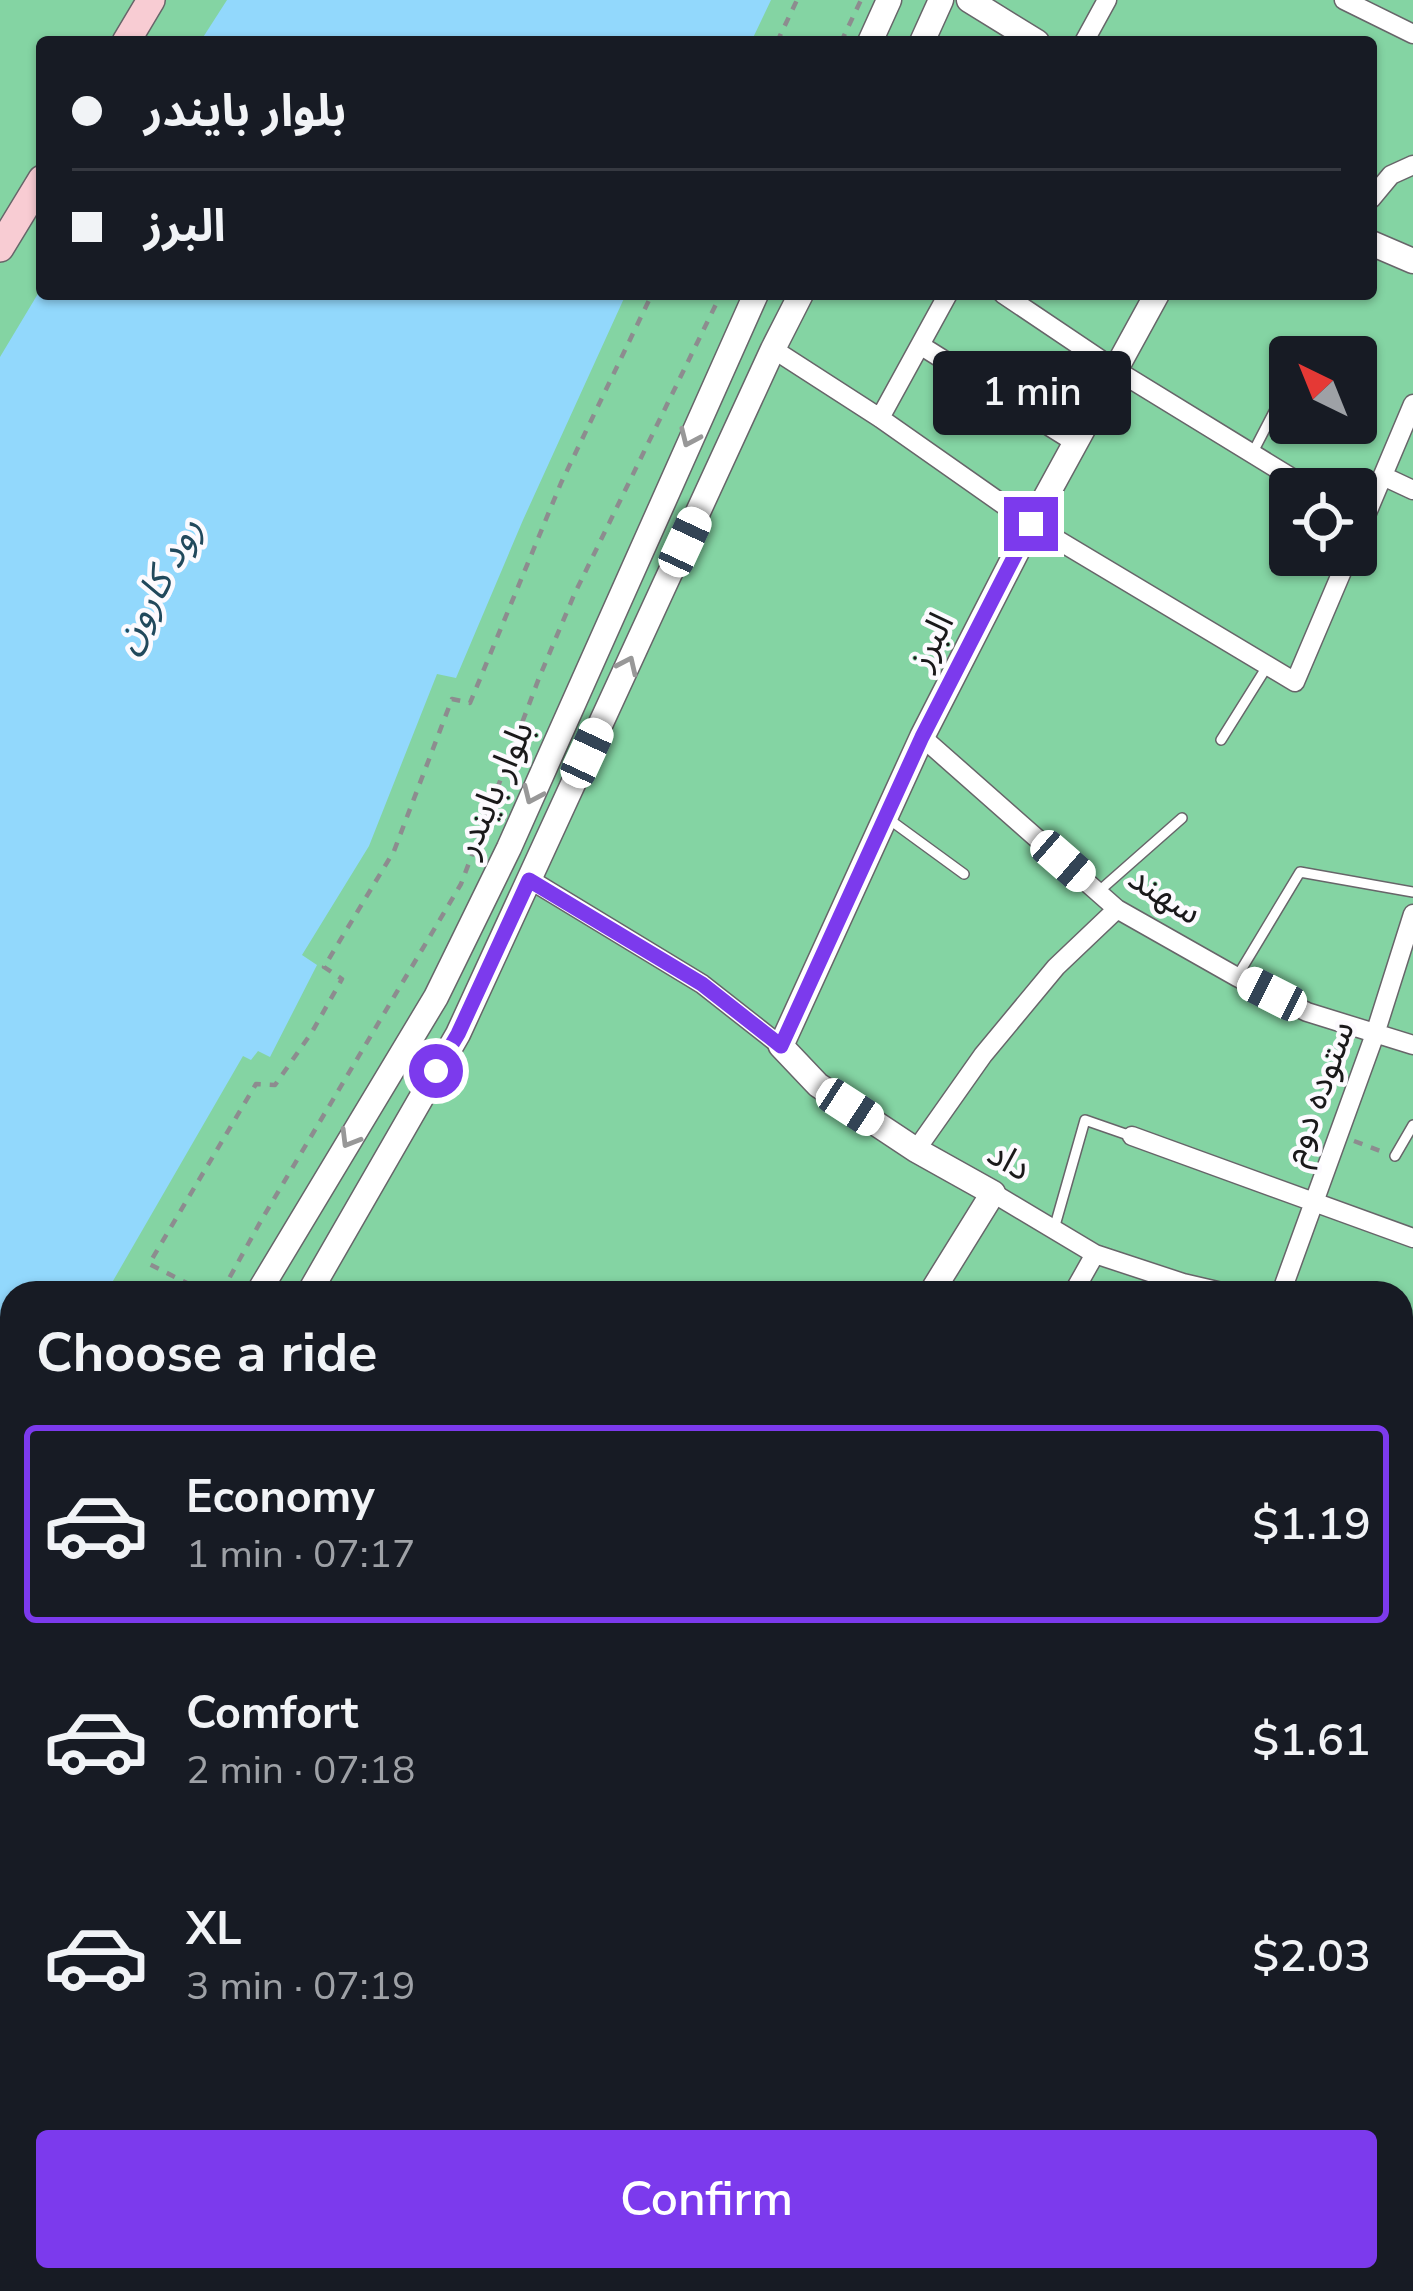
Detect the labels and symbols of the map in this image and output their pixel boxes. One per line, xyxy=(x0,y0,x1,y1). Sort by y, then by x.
north arrow xyxy=(1269,336,1377,444)
callout: 1 min xyxy=(932,350,1130,434)
one-way arrow xyxy=(680,426,704,448)
route end xyxy=(1004,497,1058,551)
car xyxy=(653,502,717,582)
water label: رود کارون xyxy=(99,508,215,662)
street label: البرز xyxy=(896,604,966,679)
one-way arrow xyxy=(614,656,637,677)
street label: بلوار بایندر xyxy=(442,713,546,866)
car xyxy=(555,713,619,793)
one-way arrow xyxy=(522,783,546,804)
car xyxy=(1024,824,1102,898)
street label: سهند xyxy=(1119,854,1211,936)
car xyxy=(1232,962,1312,1026)
street label: ستوده دوم xyxy=(1269,1014,1369,1173)
route start xyxy=(409,1044,463,1098)
car xyxy=(810,1072,890,1142)
one-way arrow xyxy=(341,1126,363,1148)
street label: داد xyxy=(978,1129,1040,1193)

